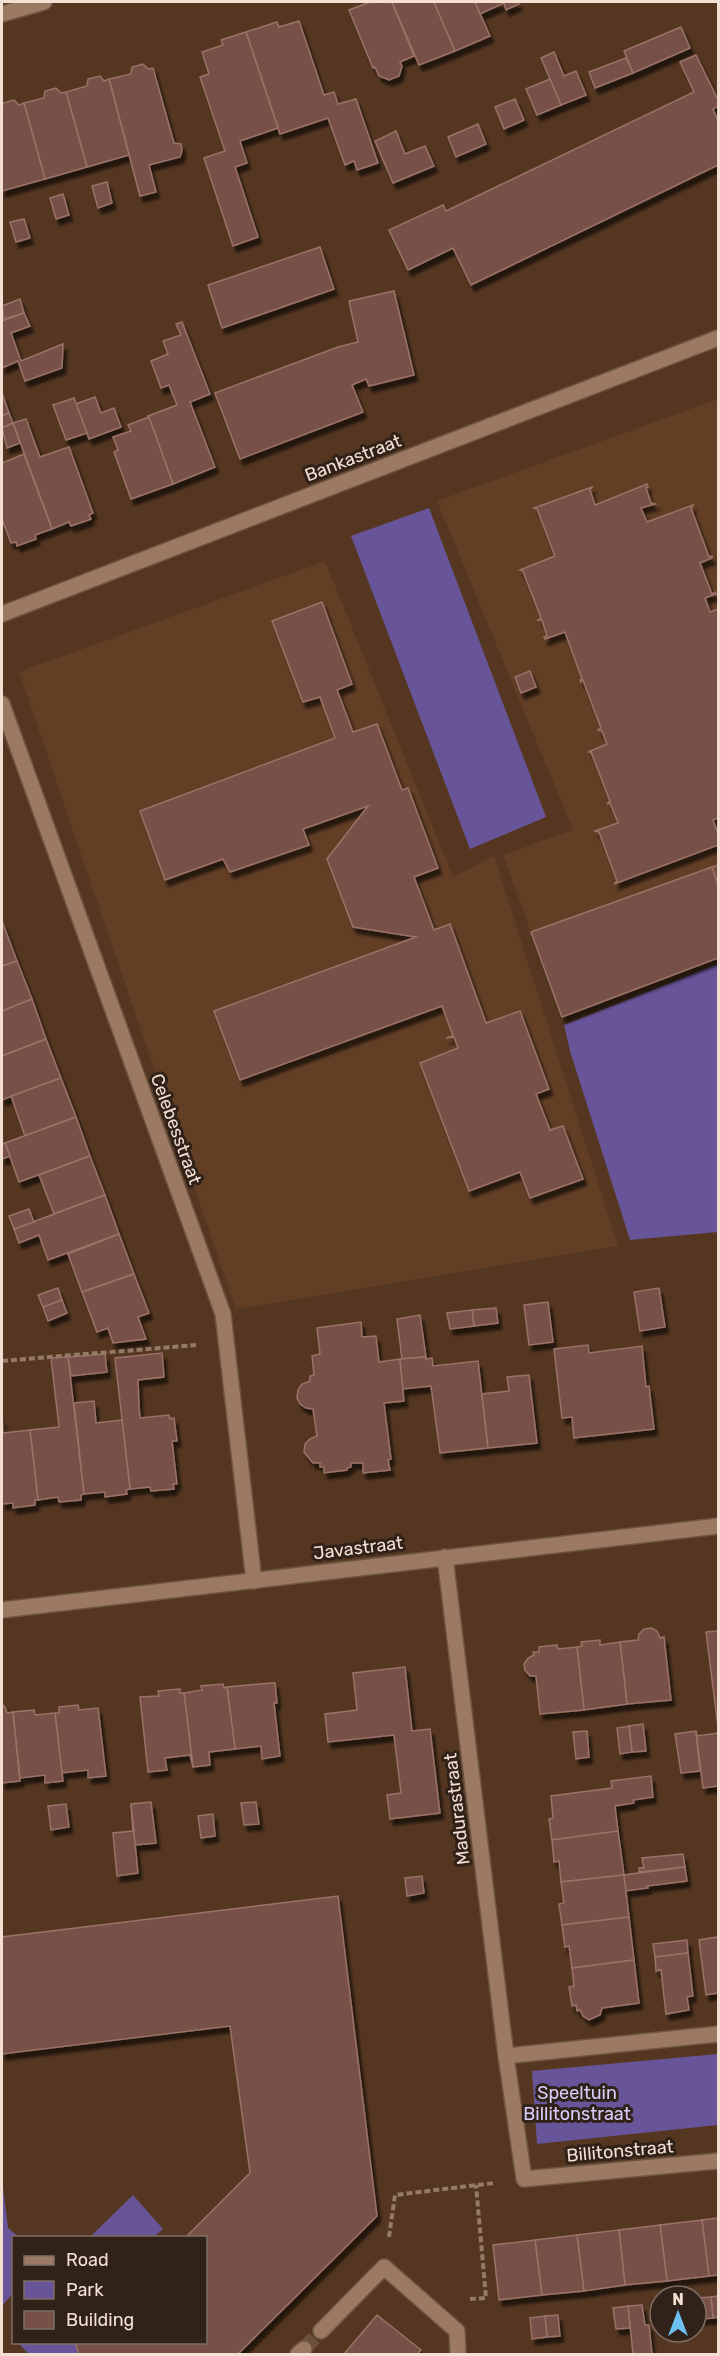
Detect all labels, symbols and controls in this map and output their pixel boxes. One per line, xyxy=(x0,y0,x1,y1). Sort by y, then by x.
street label: Bankastraat xyxy=(302,430,404,486)
street label: Celebesstraat xyxy=(146,1071,206,1187)
street label: Javastraat xyxy=(312,1532,404,1564)
street label: Madurastraat xyxy=(439,1752,475,1866)
park label: Speeltuin Billitonstraat xyxy=(523,2082,631,2125)
street label: Billitonstraat xyxy=(566,2135,674,2167)
legend xyxy=(12,2236,207,2344)
text: Road xyxy=(66,2249,109,2271)
text: Park xyxy=(66,2279,104,2301)
north arrow xyxy=(648,2284,708,2344)
text: N xyxy=(672,2290,684,2309)
text: Building xyxy=(66,2309,134,2331)

